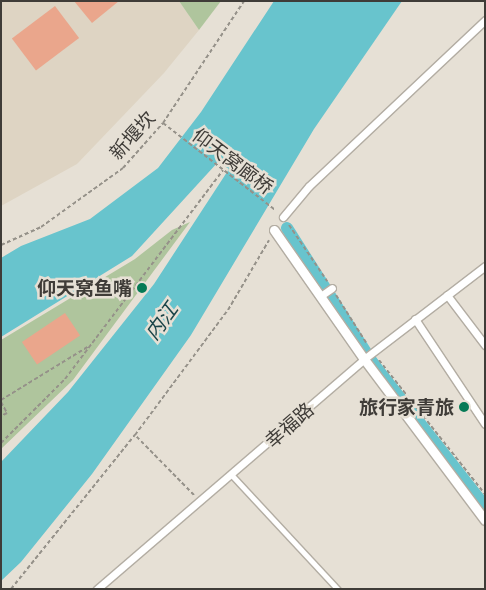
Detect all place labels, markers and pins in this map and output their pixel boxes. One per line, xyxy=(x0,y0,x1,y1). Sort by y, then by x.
place label: 仰天窝鱼嘴 xyxy=(37,277,132,299)
marker: 仰天窝鱼嘴 xyxy=(136,282,148,294)
place label: 旅行家青旅 xyxy=(359,396,454,418)
marker: 旅行家青旅 xyxy=(458,401,470,413)

